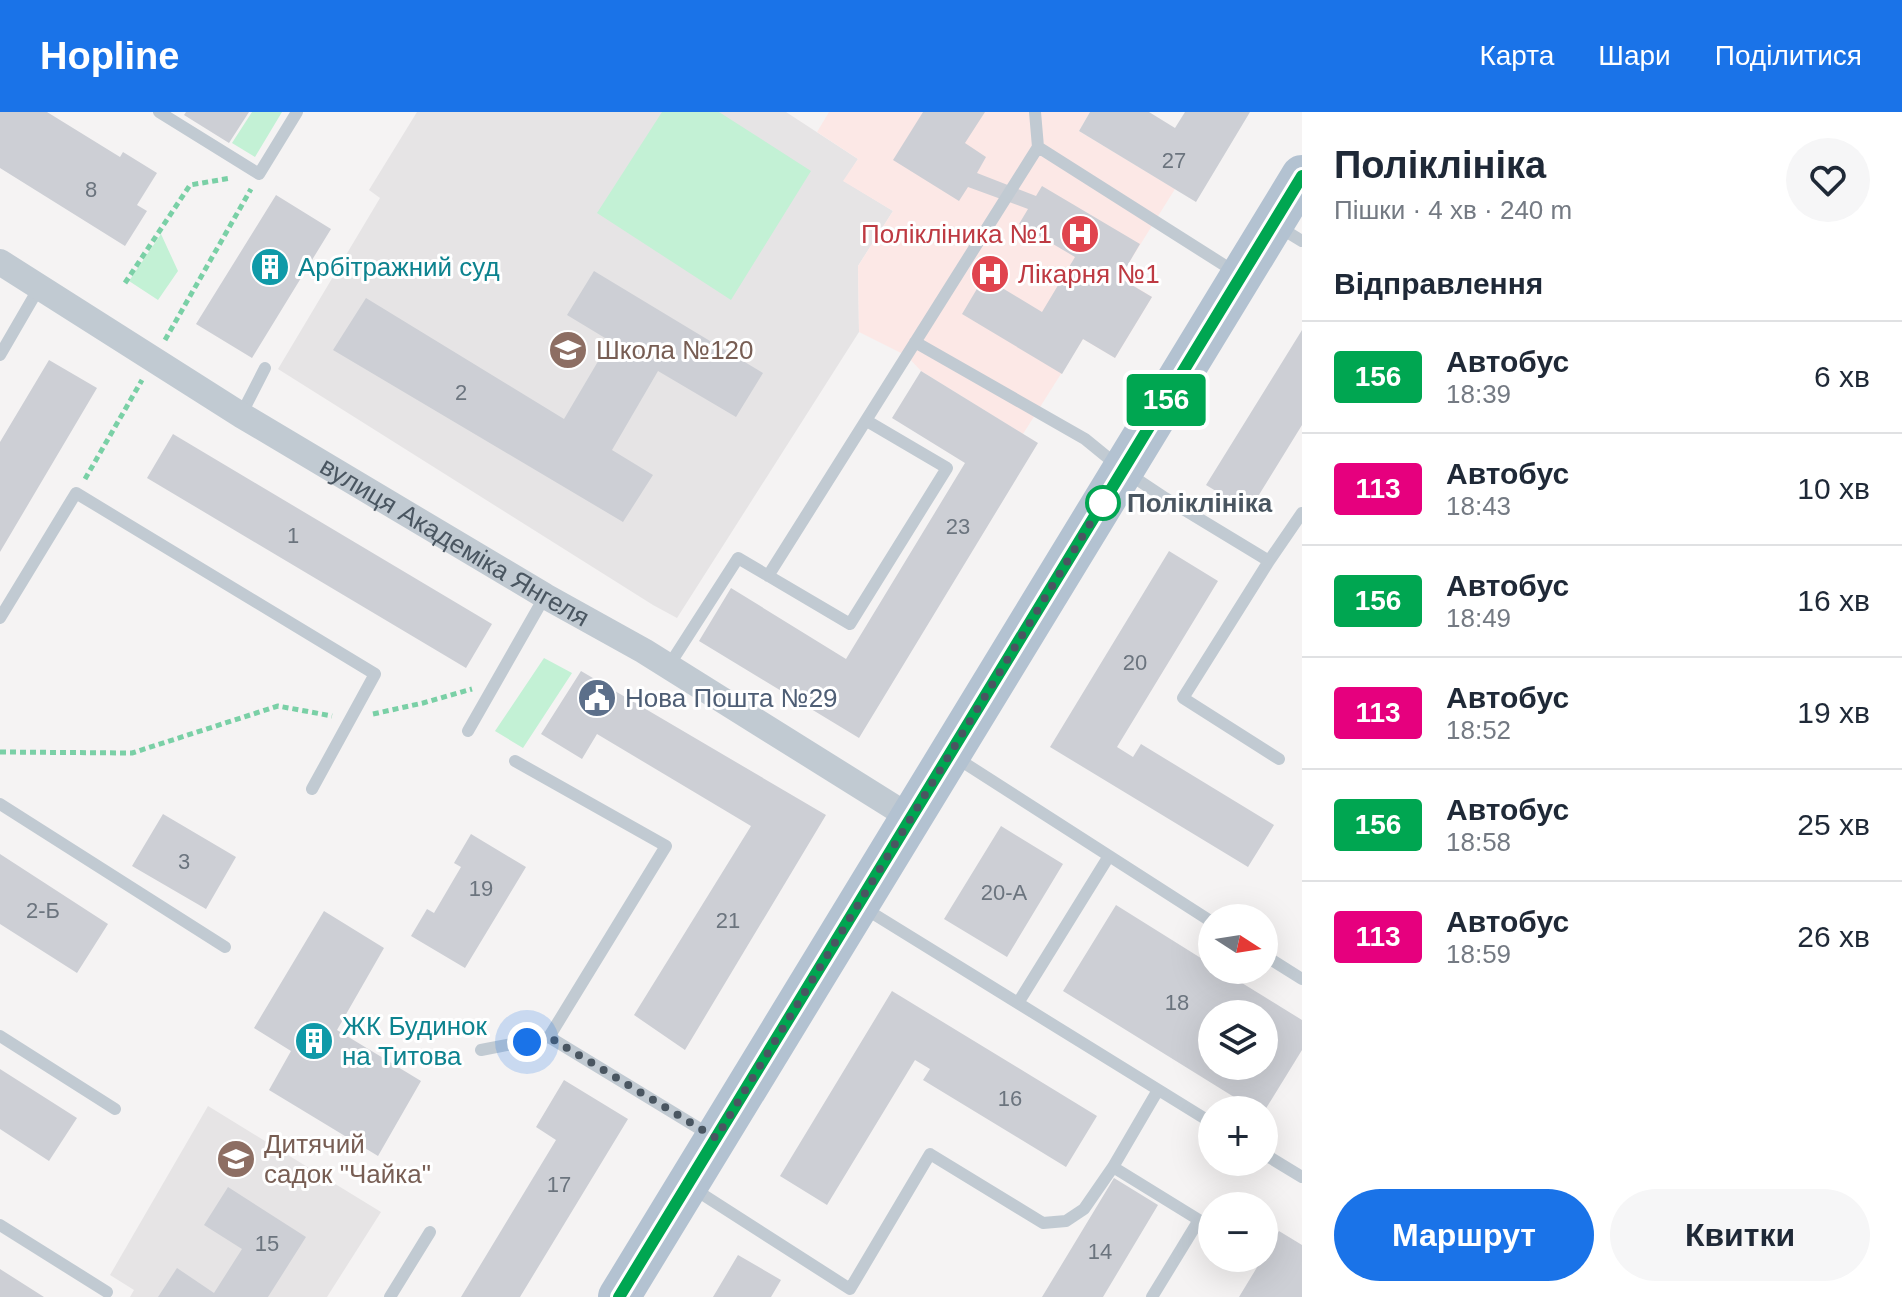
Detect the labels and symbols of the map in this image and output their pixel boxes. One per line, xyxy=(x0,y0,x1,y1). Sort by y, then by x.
house number: 27 xyxy=(1162,148,1186,173)
house number: 8 xyxy=(85,177,97,202)
hospital icon: Полікліника №1 xyxy=(1059,213,1101,255)
place label: Полікліника №1 xyxy=(861,219,1052,249)
building icon: Арбітражний суд xyxy=(249,246,291,288)
place label: Арбітражний суд xyxy=(298,252,500,282)
hospital icon: Лікарня №1 xyxy=(969,253,1011,295)
place label: Лікарня №1 xyxy=(1018,259,1160,289)
school or university icon: Школа №120 xyxy=(547,329,589,371)
place label: Школа №120 xyxy=(596,335,754,365)
line badge: 156 xyxy=(1120,374,1212,426)
house number: 2 xyxy=(455,380,467,405)
street label: вулиця Академіка Янгеля xyxy=(315,451,595,633)
marker: Поліклініка xyxy=(1086,486,1120,520)
place label: Поліклініка xyxy=(1127,488,1273,518)
house number: 23 xyxy=(946,514,970,539)
house number: 1 xyxy=(287,523,299,548)
house number: 20 xyxy=(1123,650,1147,675)
public building icon: Нова Пошта №29 xyxy=(576,677,618,719)
place label: Нова Пошта №29 xyxy=(625,683,838,713)
house number: 3 xyxy=(178,849,190,874)
house number: 19 xyxy=(469,876,493,901)
house number: 20-А xyxy=(981,880,1028,905)
house number: 2-Б xyxy=(26,898,60,923)
north arrow xyxy=(1198,904,1278,984)
house number: 21 xyxy=(716,908,740,933)
house number: 18 xyxy=(1165,990,1189,1015)
place label: ЖК Будинок на Титова xyxy=(342,1011,488,1071)
building icon: ЖК Будинок на Титова xyxy=(293,1020,335,1062)
your location xyxy=(507,1022,547,1062)
house number: 16 xyxy=(998,1086,1022,1111)
place label: Дитячий садок "Чайка" xyxy=(264,1129,431,1189)
school or university icon: Дитячий садок "Чайка" xyxy=(215,1138,257,1180)
house number: 17 xyxy=(547,1172,571,1197)
house number: 15 xyxy=(255,1231,279,1256)
house number: 14 xyxy=(1088,1239,1112,1264)

